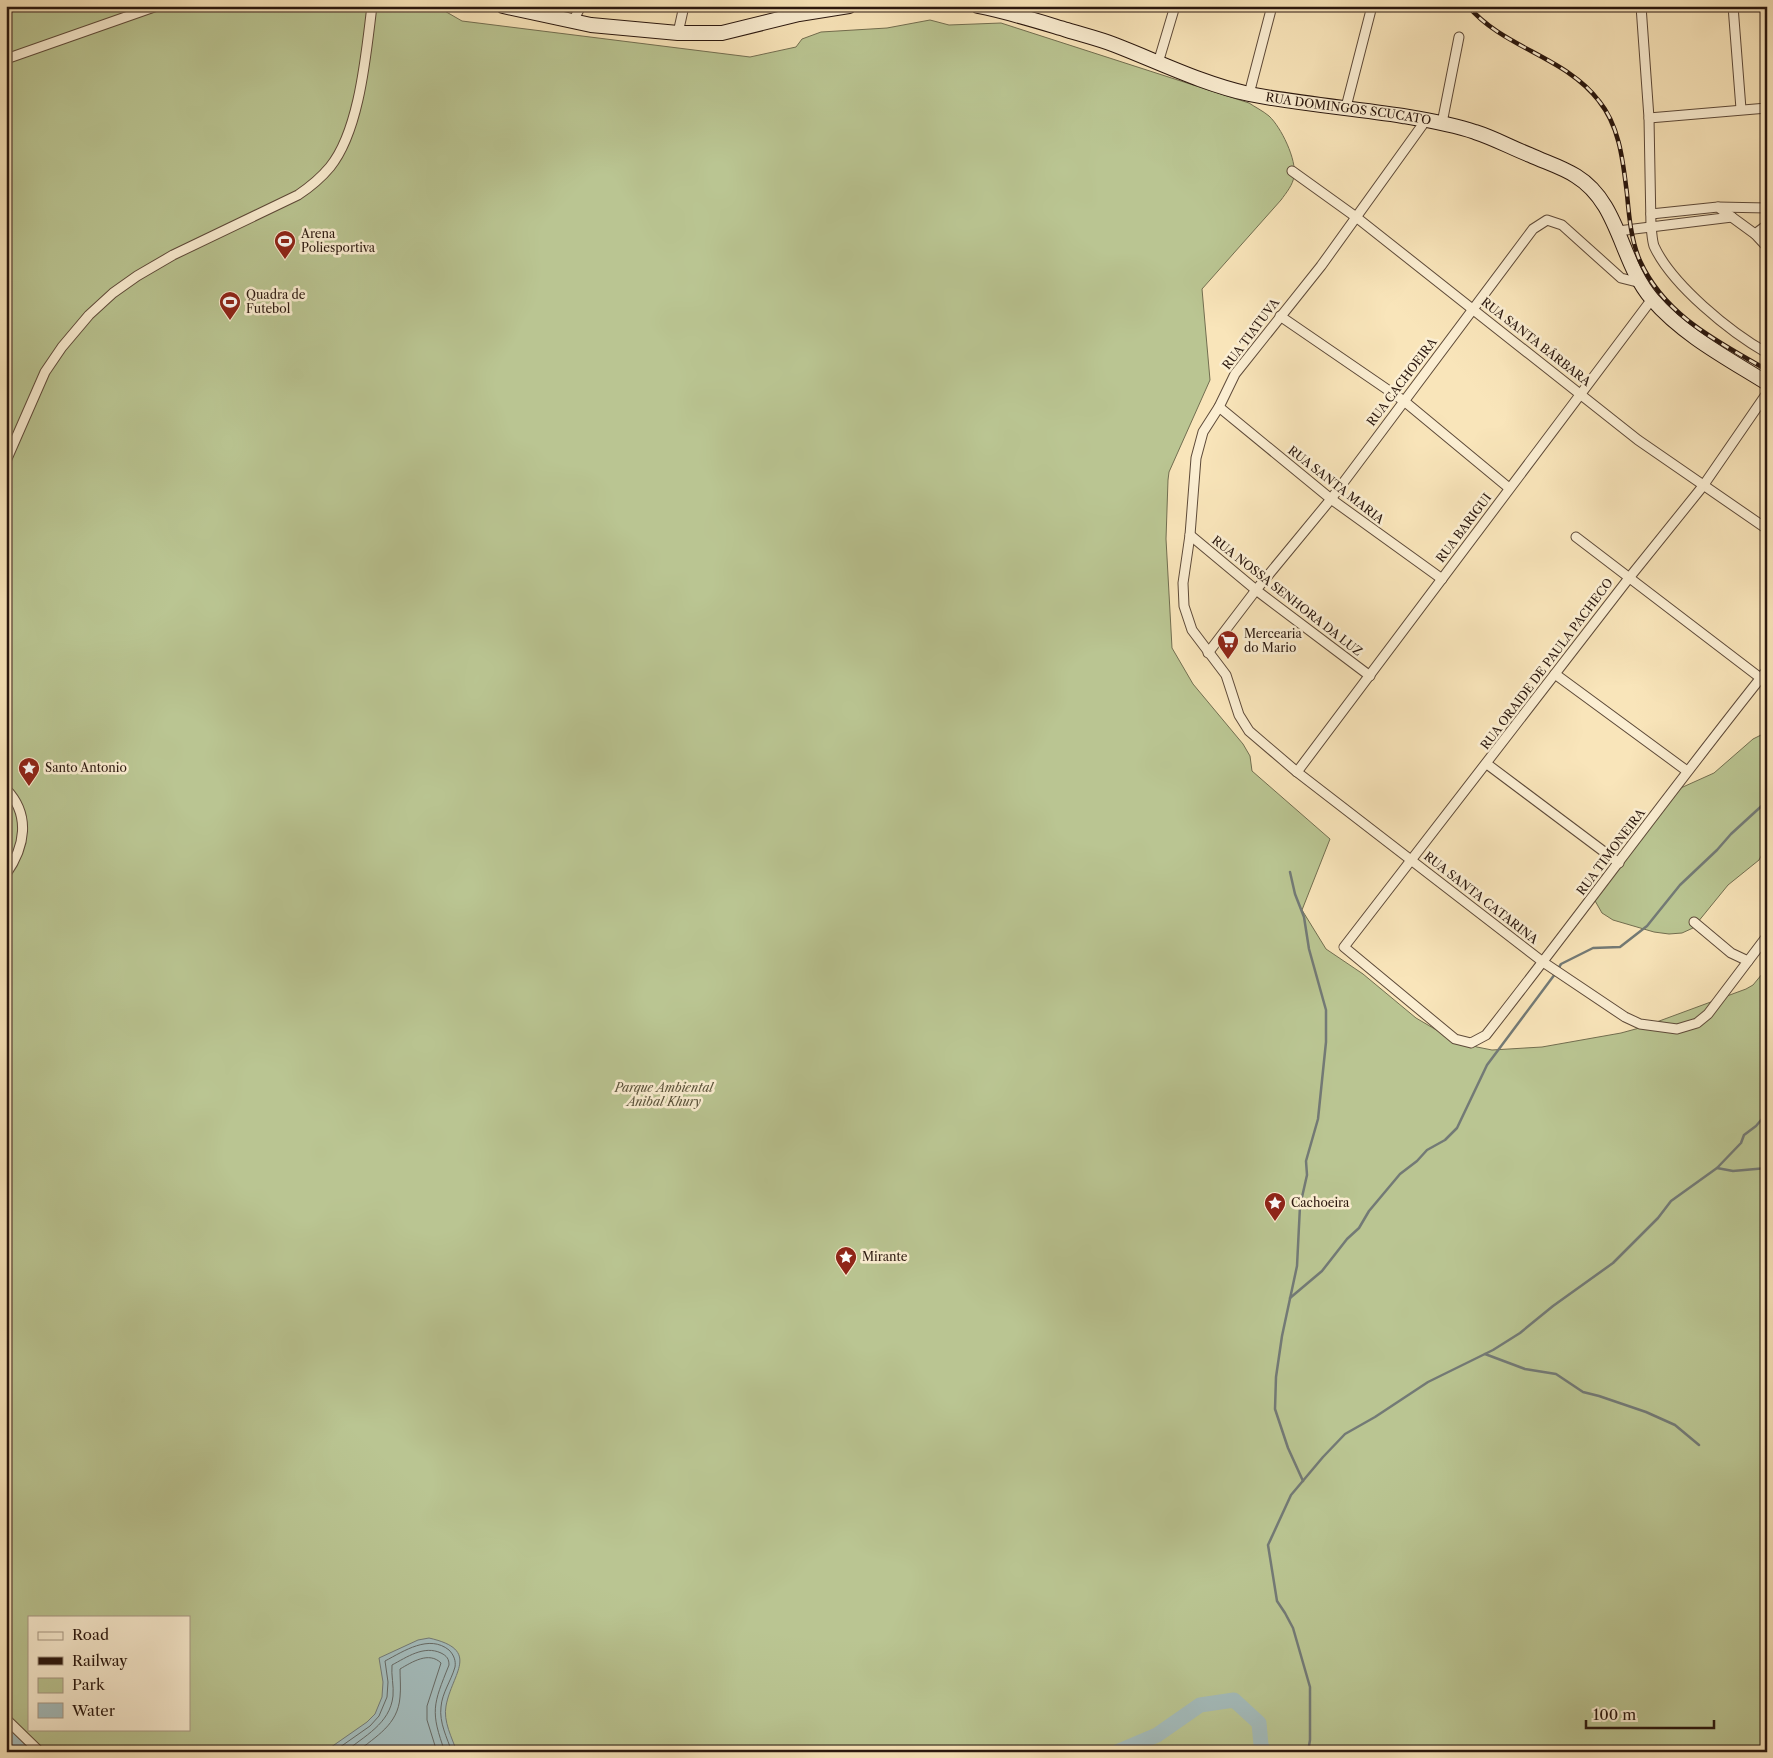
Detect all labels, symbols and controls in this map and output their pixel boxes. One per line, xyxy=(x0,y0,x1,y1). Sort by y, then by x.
street label: RUA DOMINGOS SCUCATO xyxy=(1265,89,1433,128)
place label: Arena Poliesportiva xyxy=(300,226,376,255)
sports icon: Arena Poliesportiva xyxy=(273,229,297,260)
place label: Quadra de Futebol xyxy=(246,287,306,316)
sports icon: Quadra de Futebol xyxy=(218,290,242,321)
street label: RUA SANTA BÁRBARA xyxy=(1478,293,1596,390)
street label: RUA TIATUVA xyxy=(1219,294,1283,372)
street label: RUA CACHOEIRA xyxy=(1364,334,1440,429)
street label: RUA SANTA MARIA xyxy=(1285,442,1388,527)
street label: RUA BARIGUI xyxy=(1433,490,1494,565)
street label: RUA NOSSA SENHORA DA LUZ xyxy=(1209,532,1365,659)
street label: RUA ORAIDE DE PAULA PACHECO xyxy=(1477,575,1616,752)
place label: Mercearia do Mario xyxy=(1244,626,1303,655)
supermarket icon: Mercearia do Mario xyxy=(1216,629,1240,660)
place icon: Santo Antonio xyxy=(17,756,41,787)
place label: Santo Antonio xyxy=(45,760,127,775)
street label: RUA TIMONEIRA xyxy=(1573,805,1649,898)
street label: RUA SANTA CATARINA xyxy=(1421,848,1542,948)
park label: Parque Ambiental Anibal Khury xyxy=(614,1080,714,1109)
place icon: Cachoeira xyxy=(1263,1191,1287,1222)
place label: Cachoeira xyxy=(1291,1195,1350,1210)
place icon: Mirante xyxy=(834,1245,858,1276)
place label: Mirante xyxy=(862,1249,908,1264)
legend xyxy=(28,1616,190,1730)
text: Road xyxy=(72,1625,109,1644)
text: Railway xyxy=(72,1651,128,1670)
text: Park xyxy=(72,1675,106,1694)
scale bar xyxy=(1586,1698,1713,1730)
text: Water xyxy=(71,1701,116,1720)
text: 100 m xyxy=(1593,1705,1636,1724)

